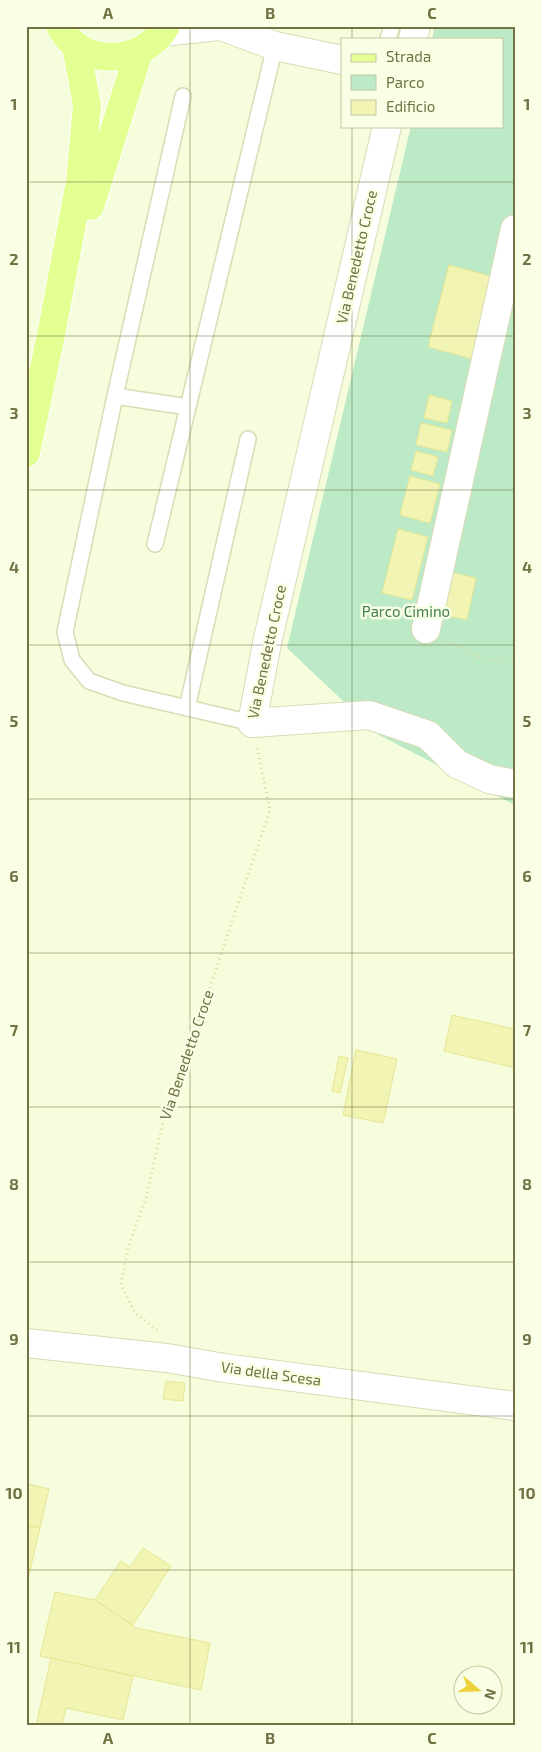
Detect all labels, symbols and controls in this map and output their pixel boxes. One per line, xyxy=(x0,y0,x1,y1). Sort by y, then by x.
text: A xyxy=(103,3,114,22)
text: B xyxy=(265,3,275,22)
text: C xyxy=(427,3,437,22)
legend xyxy=(341,38,504,128)
text: Strada xyxy=(386,47,431,65)
text: Parco xyxy=(386,73,425,91)
text: 1 xyxy=(11,94,17,113)
text: 1 xyxy=(524,94,530,113)
text: Edificio xyxy=(386,97,435,115)
street label: Via Benedetto Croce xyxy=(332,188,380,325)
text: 2 xyxy=(9,249,19,268)
text: 2 xyxy=(522,249,532,268)
text: 3 xyxy=(9,403,19,422)
text: 3 xyxy=(522,403,532,422)
text: 4 xyxy=(9,557,19,576)
text: 4 xyxy=(522,557,532,576)
street label: Via Benedetto Croce xyxy=(243,583,289,721)
park label: Parco Cimino xyxy=(362,602,450,620)
text: 5 xyxy=(10,711,19,730)
text: 5 xyxy=(523,711,532,730)
text: 6 xyxy=(9,866,19,885)
text: 6 xyxy=(522,866,532,885)
street label: Via Benedetto Croce xyxy=(155,987,217,1122)
text: 7 xyxy=(10,1020,19,1039)
text: 7 xyxy=(523,1020,532,1039)
text: 8 xyxy=(9,1174,19,1193)
text: 8 xyxy=(522,1174,532,1193)
text: 9 xyxy=(9,1329,19,1348)
text: 9 xyxy=(522,1329,532,1348)
street label: Via della Scesa xyxy=(220,1357,322,1389)
text: 10 xyxy=(5,1483,23,1502)
text: 10 xyxy=(518,1483,536,1502)
text: 11 xyxy=(7,1637,21,1656)
text: 11 xyxy=(520,1637,534,1656)
north arrow xyxy=(454,1664,504,1714)
text: N xyxy=(481,1687,500,1702)
text: A xyxy=(103,1728,114,1747)
text: B xyxy=(265,1728,275,1747)
text: C xyxy=(427,1728,437,1747)

